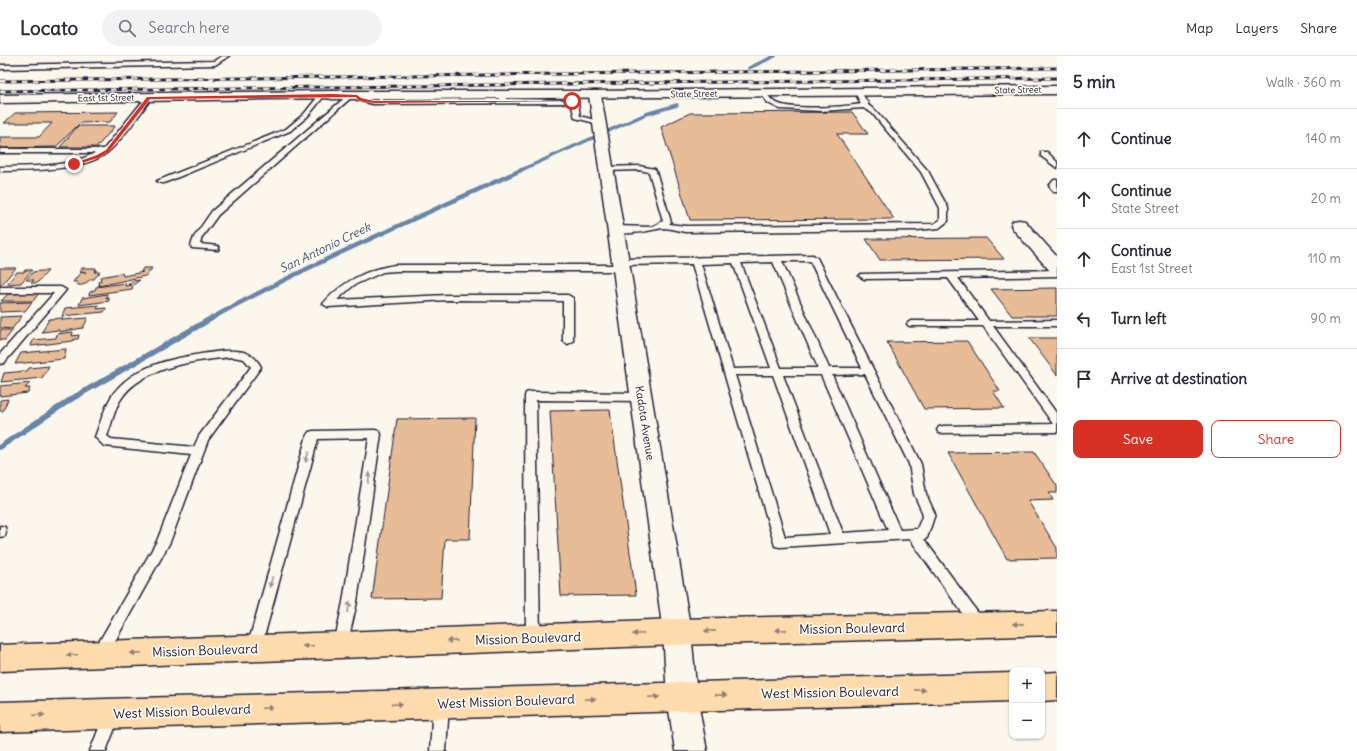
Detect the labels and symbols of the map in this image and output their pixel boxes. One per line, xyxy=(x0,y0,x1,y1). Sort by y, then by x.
street label: State Street xyxy=(994,84,1042,95)
street label: State Street xyxy=(670,88,718,99)
street label: East 1st Street xyxy=(78,92,134,103)
route start xyxy=(563,92,581,110)
route end xyxy=(65,155,83,173)
water label: San Antonio Creek xyxy=(277,219,373,276)
street label: Kadota Avenue xyxy=(632,385,658,461)
one-way arrow xyxy=(303,451,309,463)
one-way arrow xyxy=(366,472,372,484)
one-way arrow xyxy=(268,576,274,588)
one-way arrow xyxy=(346,601,352,613)
street label: Mission Boulevard xyxy=(799,619,905,638)
one-way arrow xyxy=(1011,621,1024,627)
one-way arrow xyxy=(774,627,787,633)
street label: Mission Boulevard xyxy=(475,628,582,649)
one-way arrow xyxy=(704,628,716,635)
one-way arrow xyxy=(632,630,644,637)
one-way arrow xyxy=(446,637,458,644)
street label: Mission Boulevard xyxy=(152,640,259,661)
one-way arrow xyxy=(302,643,314,650)
one-way arrow xyxy=(129,650,142,656)
one-way arrow xyxy=(66,652,78,659)
street label: West Mission Boulevard xyxy=(761,683,899,702)
one-way arrow xyxy=(914,687,927,693)
street label: West Mission Boulevard xyxy=(437,691,575,712)
one-way arrow xyxy=(715,692,728,698)
one-way arrow xyxy=(648,694,661,700)
one-way arrow xyxy=(584,695,596,702)
street label: West Mission Boulevard xyxy=(113,701,251,722)
one-way arrow xyxy=(391,701,403,708)
one-way arrow xyxy=(261,705,273,712)
one-way arrow xyxy=(33,712,45,719)

